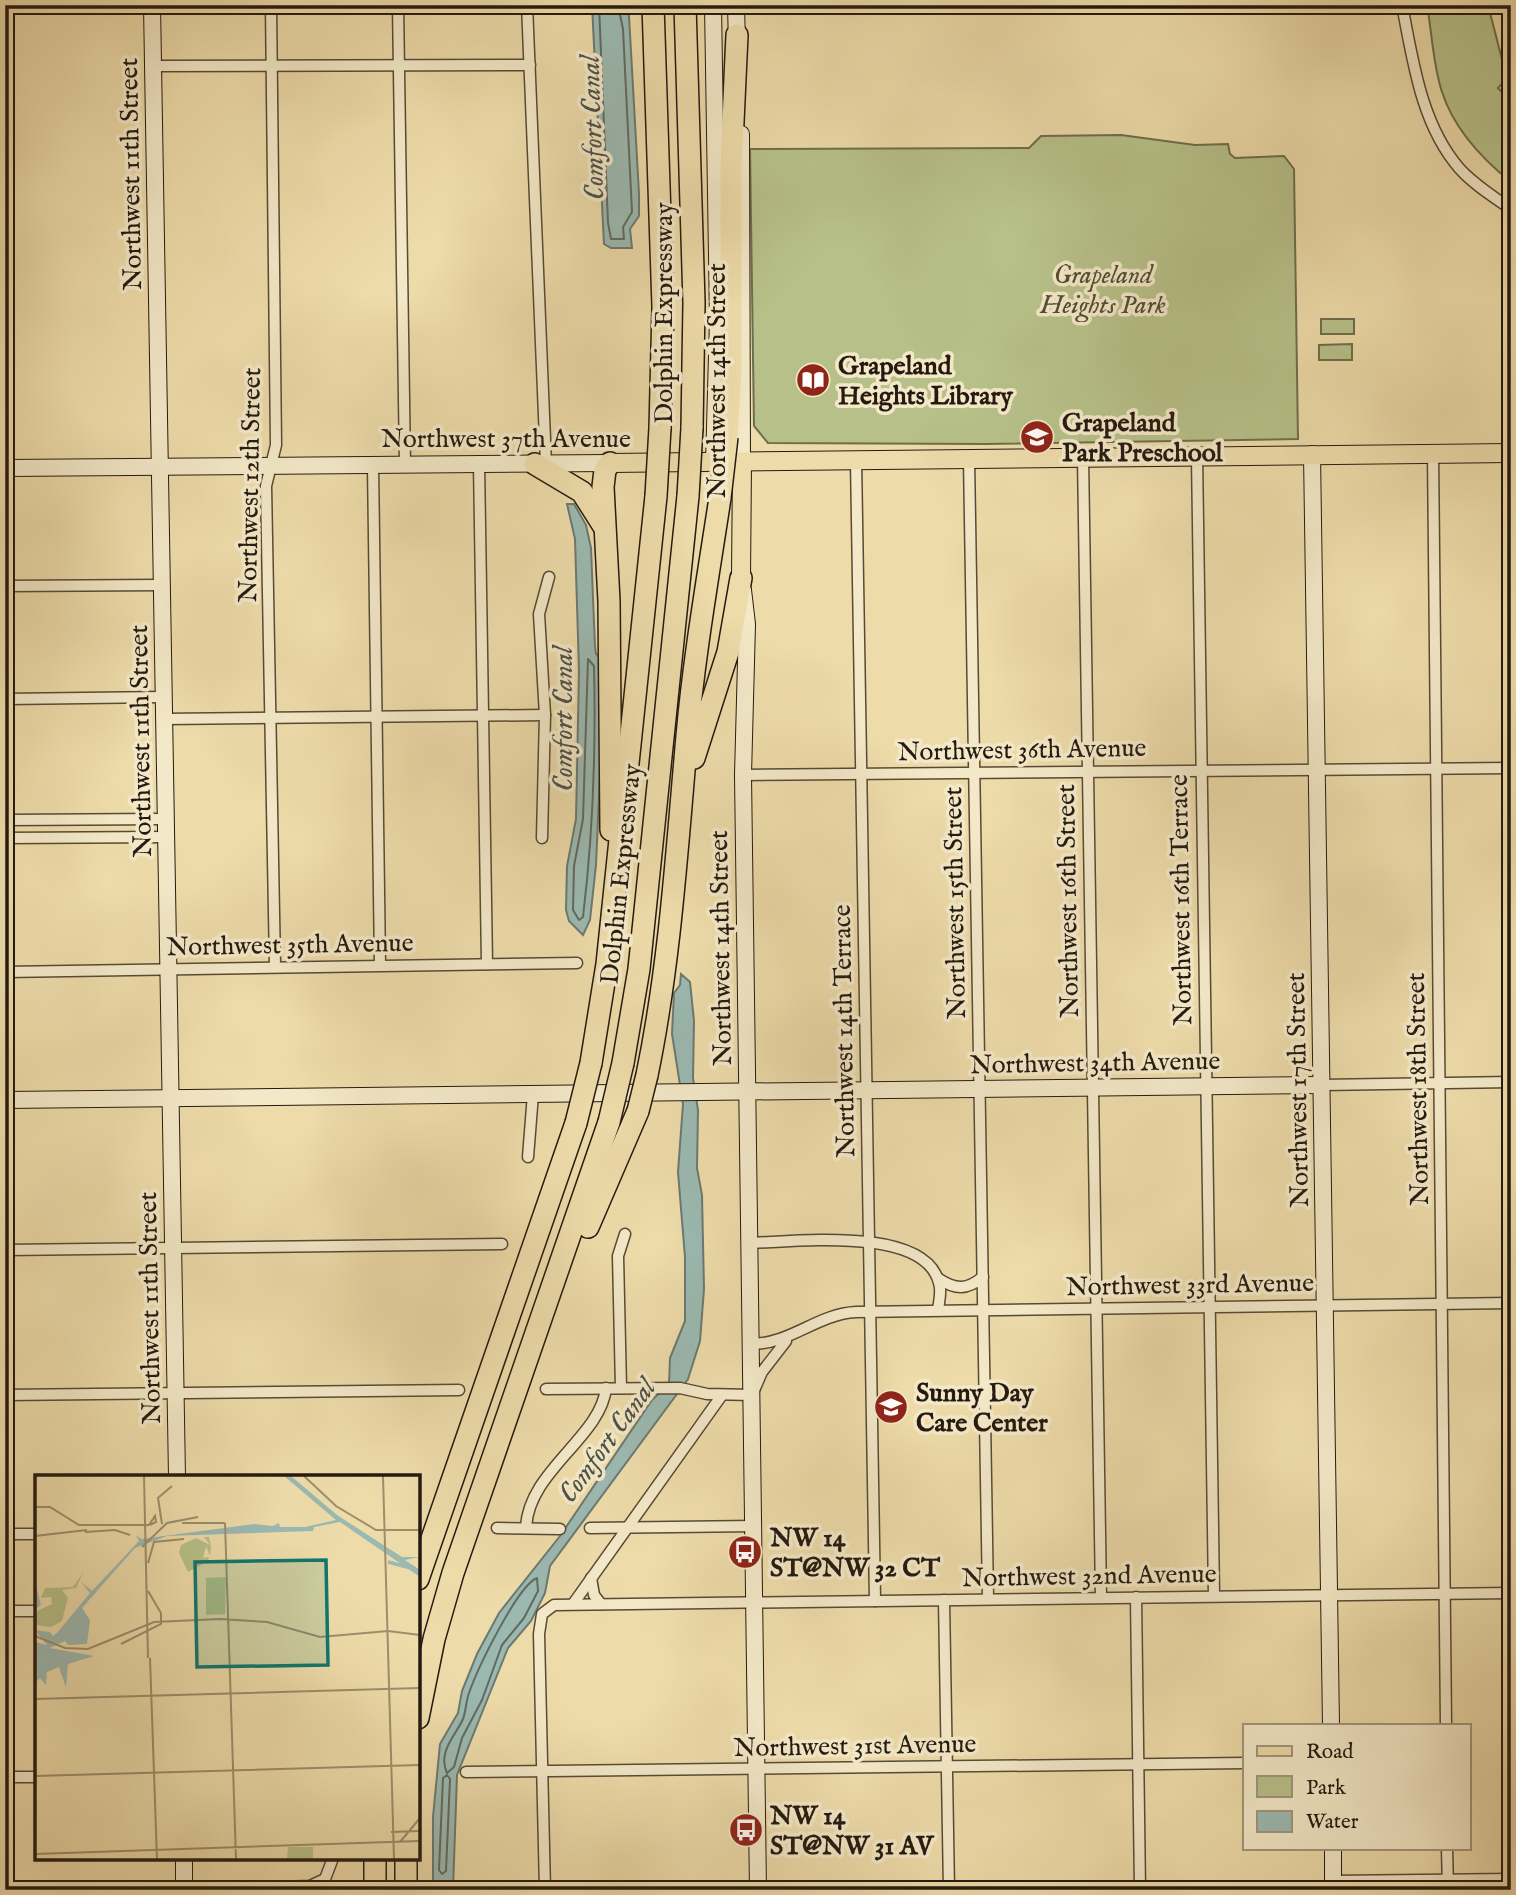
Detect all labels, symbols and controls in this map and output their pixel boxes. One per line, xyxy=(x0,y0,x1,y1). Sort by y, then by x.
water label: Comfort Canal xyxy=(573,52,614,201)
street label: Northwest 11th Street xyxy=(113,57,150,291)
street label: Dolphin Expressway xyxy=(648,202,681,424)
park label: Grapeland Heights Park xyxy=(1039,259,1166,323)
street label: Northwest 14th Street xyxy=(701,263,734,499)
place label: Grapeland Heights Library xyxy=(838,350,1014,413)
library icon: Grapeland Heights Library xyxy=(794,361,832,399)
street label: Northwest 12th Street xyxy=(232,367,269,603)
place label: Grapeland Park Preschool xyxy=(1062,407,1224,470)
school or university icon: Grapeland Park Preschool xyxy=(1018,418,1056,456)
street label: Northwest 37th Avenue xyxy=(381,423,631,456)
street label: Northwest 11th Street xyxy=(123,624,160,858)
water label: Comfort Canal xyxy=(547,644,582,792)
street label: Northwest 36th Avenue xyxy=(897,732,1147,769)
street label: Dolphin Expressway xyxy=(594,762,649,986)
street label: Northwest 16th Terrace xyxy=(1163,774,1200,1026)
street label: Northwest 16th Street xyxy=(1050,784,1087,1018)
street label: Northwest 15th Street xyxy=(937,786,974,1019)
street label: Northwest 14th Street xyxy=(703,830,740,1066)
street label: Northwest 14th Terrace xyxy=(826,904,863,1158)
street label: Northwest 35th Avenue xyxy=(166,927,414,964)
street label: Northwest 17th Street xyxy=(1280,972,1317,1208)
street label: Northwest 18th Street xyxy=(1400,972,1437,1206)
street label: Northwest 34th Avenue xyxy=(969,1045,1221,1082)
street label: Northwest 11th Street xyxy=(132,1191,169,1425)
street label: Northwest 33rd Avenue xyxy=(1066,1267,1314,1304)
water label: Comfort Canal xyxy=(551,1371,666,1510)
place label: Sunny Day Care Center xyxy=(916,1377,1048,1440)
school or university icon: Sunny Day Care Center xyxy=(872,1388,910,1426)
inset map xyxy=(35,1475,420,1860)
place label: NW 14 ST@NW 32 CT xyxy=(769,1522,941,1585)
bus stop icon: NW 14 ST@NW 32 CT xyxy=(726,1533,764,1571)
street label: Northwest 32nd Avenue xyxy=(961,1558,1217,1595)
legend xyxy=(1243,1724,1470,1850)
street label: Northwest 31st Avenue xyxy=(733,1728,977,1765)
text: Road xyxy=(1306,1739,1354,1766)
text: Park xyxy=(1306,1775,1347,1802)
place label: NW 14 ST@NW 31 AV xyxy=(769,1800,935,1863)
text: Water xyxy=(1306,1809,1359,1836)
bus stop icon: NW 14 ST@NW 31 AV xyxy=(727,1811,765,1849)

